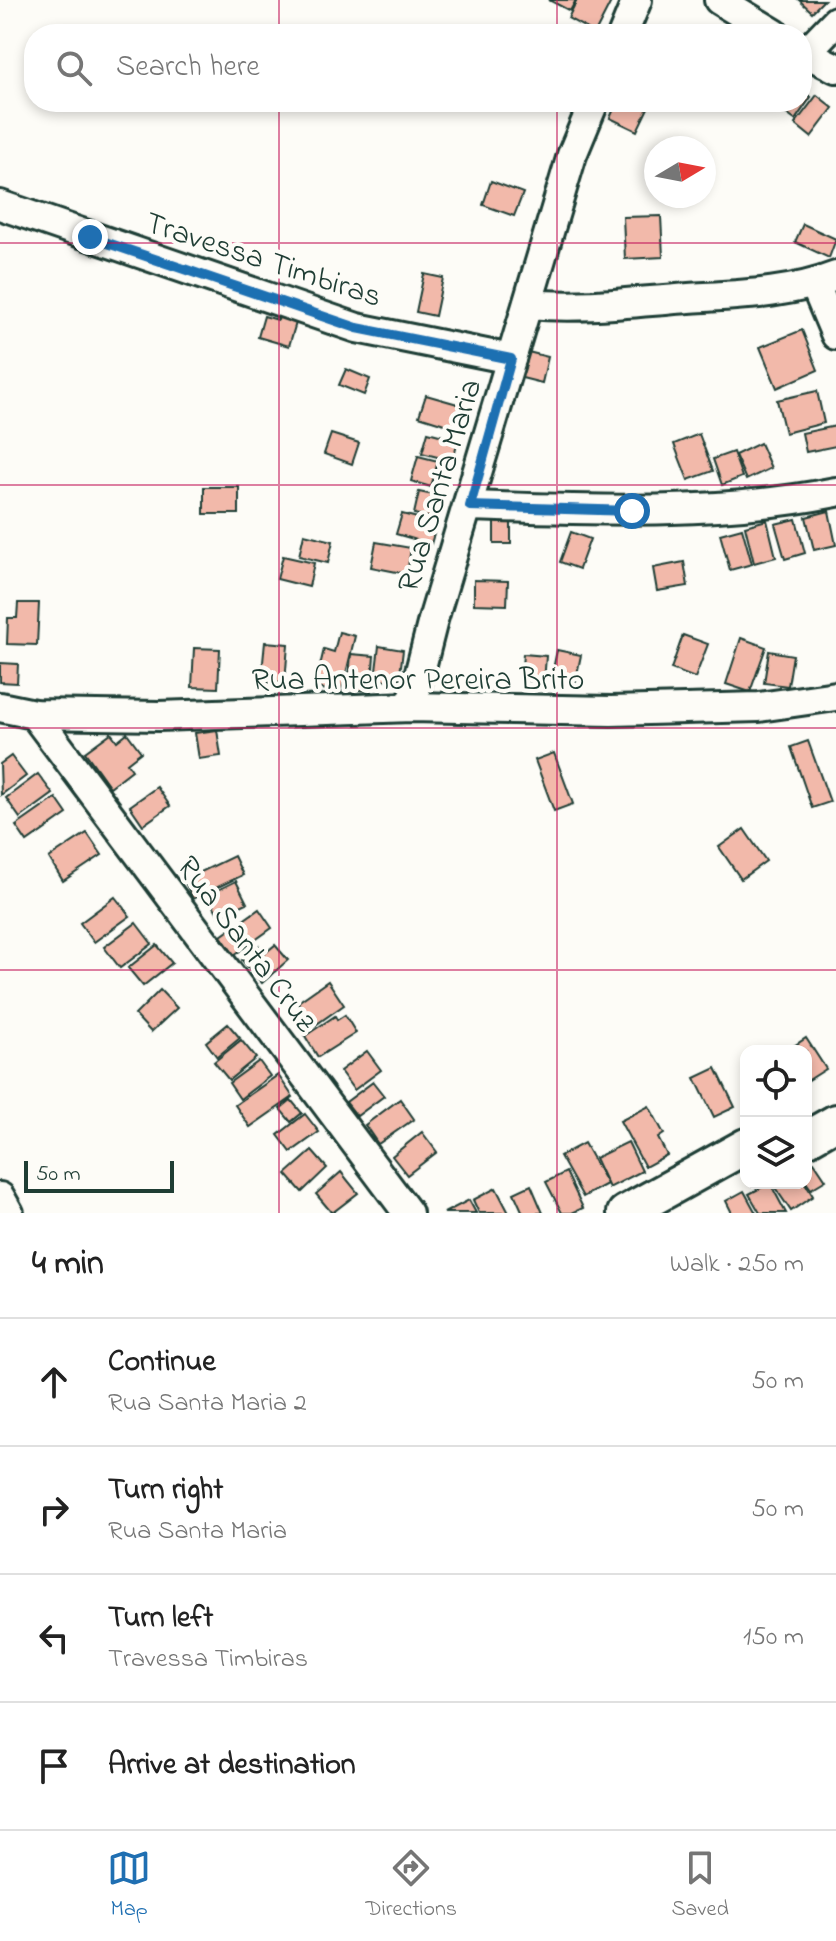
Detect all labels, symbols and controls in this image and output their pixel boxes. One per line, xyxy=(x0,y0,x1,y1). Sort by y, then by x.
search box xyxy=(24,24,812,112)
icon: search xyxy=(52,46,96,90)
text: Search here xyxy=(116,46,260,90)
north arrow xyxy=(644,136,716,208)
street label: Travessa Timbiras xyxy=(139,201,387,322)
route end xyxy=(72,219,108,255)
street label: Rua Santa Maria xyxy=(387,374,496,598)
route start xyxy=(614,493,650,529)
street label: Rua Antenor Pereira Brito xyxy=(252,658,584,705)
street label: Rua Santa Cruz xyxy=(163,847,327,1044)
map controls xyxy=(740,1045,812,1189)
button: locate xyxy=(740,1045,812,1117)
button: layers xyxy=(740,1117,812,1189)
scale bar xyxy=(24,1157,174,1193)
text: 50 m xyxy=(36,1159,81,1191)
text: 4 min xyxy=(32,1240,104,1290)
text: Walk · 250 m xyxy=(670,1246,804,1284)
text: Continue xyxy=(108,1341,216,1385)
icon: ahead xyxy=(32,1360,76,1404)
text: 50 m xyxy=(751,1363,804,1401)
text: Rua Santa Maria 2 xyxy=(108,1385,307,1423)
text: Turn right xyxy=(108,1469,223,1513)
icon: right xyxy=(32,1488,76,1532)
text: 50 m xyxy=(751,1491,804,1529)
text: Rua Santa Maria xyxy=(108,1513,287,1551)
text: Turn left xyxy=(108,1597,213,1641)
icon: left xyxy=(32,1616,76,1660)
text: 150 m xyxy=(743,1619,804,1657)
text: Travessa Timbiras xyxy=(108,1641,308,1679)
icon: arrive xyxy=(32,1744,76,1788)
text: Arrive at destination xyxy=(108,1744,356,1788)
tab: Map xyxy=(107,1846,151,1926)
tab: Directions xyxy=(366,1846,457,1926)
tab: Saved xyxy=(671,1846,729,1926)

